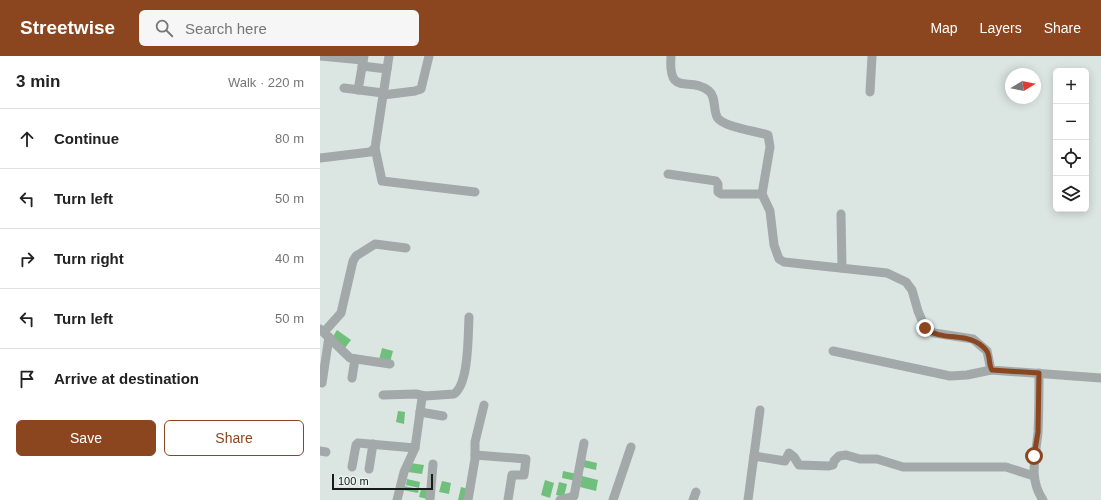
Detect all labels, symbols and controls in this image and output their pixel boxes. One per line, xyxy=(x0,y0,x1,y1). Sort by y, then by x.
search box xyxy=(139,10,419,46)
text: Streetwise xyxy=(20,17,115,38)
icon: search xyxy=(153,17,175,39)
text: Search here xyxy=(185,20,267,37)
text: Map xyxy=(930,20,958,36)
text: Layers xyxy=(980,20,1022,36)
text: Share xyxy=(1044,20,1081,36)
north arrow xyxy=(1005,68,1041,104)
map controls xyxy=(1053,68,1089,212)
button: + xyxy=(1053,68,1089,104)
text: 3 min xyxy=(16,72,60,91)
text: Walk · 220 m xyxy=(228,75,304,90)
button: − xyxy=(1053,104,1089,140)
icon: ahead xyxy=(16,128,38,150)
text: Continue xyxy=(54,130,119,147)
text: 80 m xyxy=(275,131,304,146)
button: locate xyxy=(1053,140,1089,176)
button: layers xyxy=(1053,176,1089,212)
icon: left xyxy=(16,188,38,210)
text: Turn left xyxy=(54,190,113,207)
text: 50 m xyxy=(275,191,304,206)
icon: right xyxy=(16,248,38,270)
text: Turn right xyxy=(54,250,124,267)
text: 40 m xyxy=(275,251,304,266)
icon: left xyxy=(16,308,38,330)
text: Turn left xyxy=(54,310,113,327)
text: 50 m xyxy=(275,311,304,326)
route end xyxy=(916,319,934,337)
icon: arrive xyxy=(16,368,38,390)
text: Arrive at destination xyxy=(54,370,199,387)
button: Save xyxy=(16,420,156,456)
button: Share xyxy=(164,420,304,456)
route start xyxy=(1025,447,1043,465)
scale bar xyxy=(332,472,433,491)
text: 100 m xyxy=(338,475,369,487)

